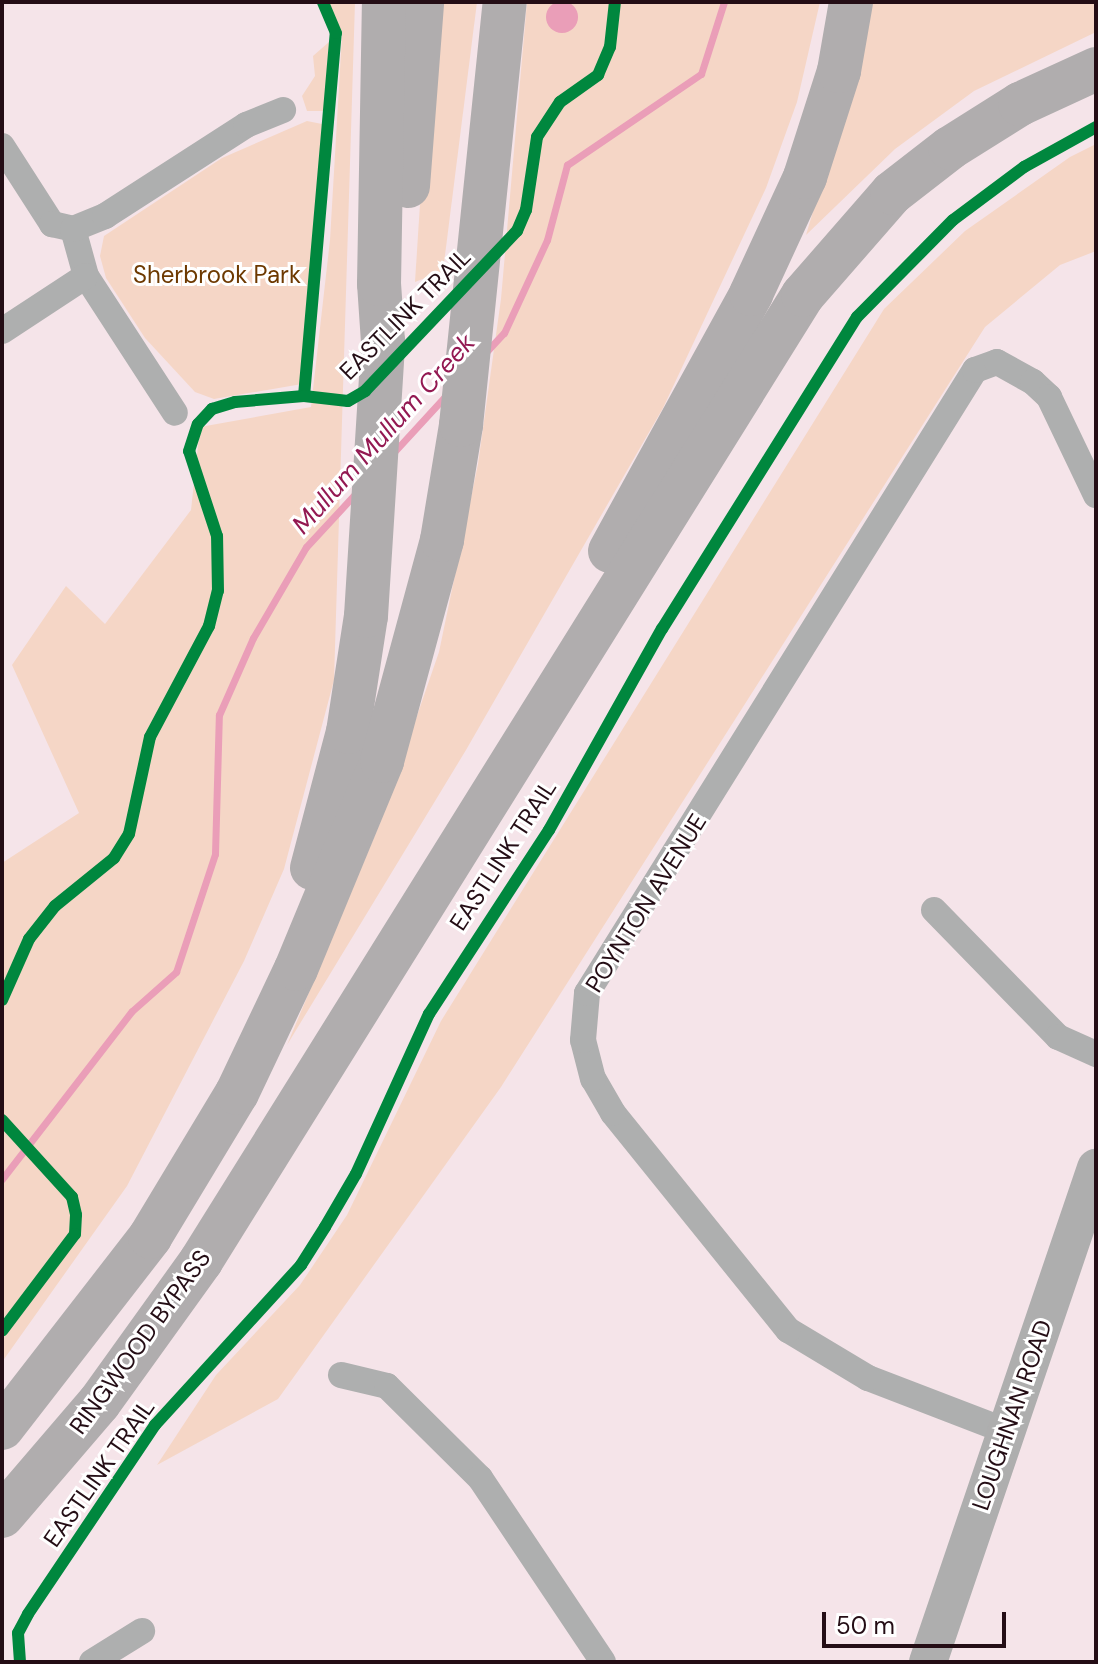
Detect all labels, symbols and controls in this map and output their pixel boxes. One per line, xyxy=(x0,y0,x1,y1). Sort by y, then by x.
street label: EASTLINK TRAIL xyxy=(333,242,477,386)
park label: Sherbrook Park xyxy=(133,261,301,289)
water label: Mullum Mullum Creek xyxy=(286,328,482,540)
street label: EASTLINK TRAIL xyxy=(444,774,562,936)
street label: POYNTON AVENUE xyxy=(579,808,713,998)
street label: RINGWOOD BYPASS xyxy=(64,1244,216,1440)
street label: LOUGHNAN ROAD xyxy=(966,1316,1058,1514)
street label: EASTLINK TRAIL xyxy=(37,1394,161,1552)
scale bar xyxy=(826,1596,1010,1646)
text: 50 m xyxy=(836,1610,895,1641)

